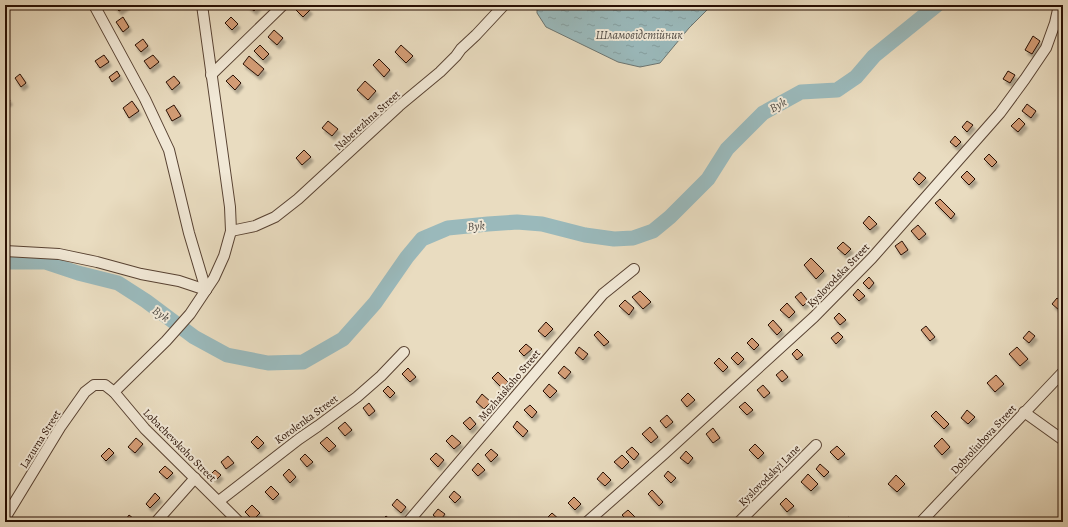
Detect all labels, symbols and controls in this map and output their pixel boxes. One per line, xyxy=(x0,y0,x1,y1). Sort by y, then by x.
water label: Шламовідстійник xyxy=(595,27,683,43)
street label: Naberezhna Street xyxy=(331,87,404,154)
water label: Byk xyxy=(767,93,790,116)
water label: Byk xyxy=(467,217,486,235)
street label: Kyslovodska Street xyxy=(804,240,873,311)
water label: Byk xyxy=(149,302,173,326)
street label: Mozhaiskoho Street xyxy=(475,346,544,424)
street label: Korolenka Street xyxy=(272,391,341,447)
street label: Dobroliubova Street xyxy=(947,401,1020,477)
street label: Lobachevskoho Street xyxy=(140,405,220,486)
street label: Lazurna Street xyxy=(16,407,65,471)
street label: Kyslovodskyi Lane xyxy=(735,441,804,510)

